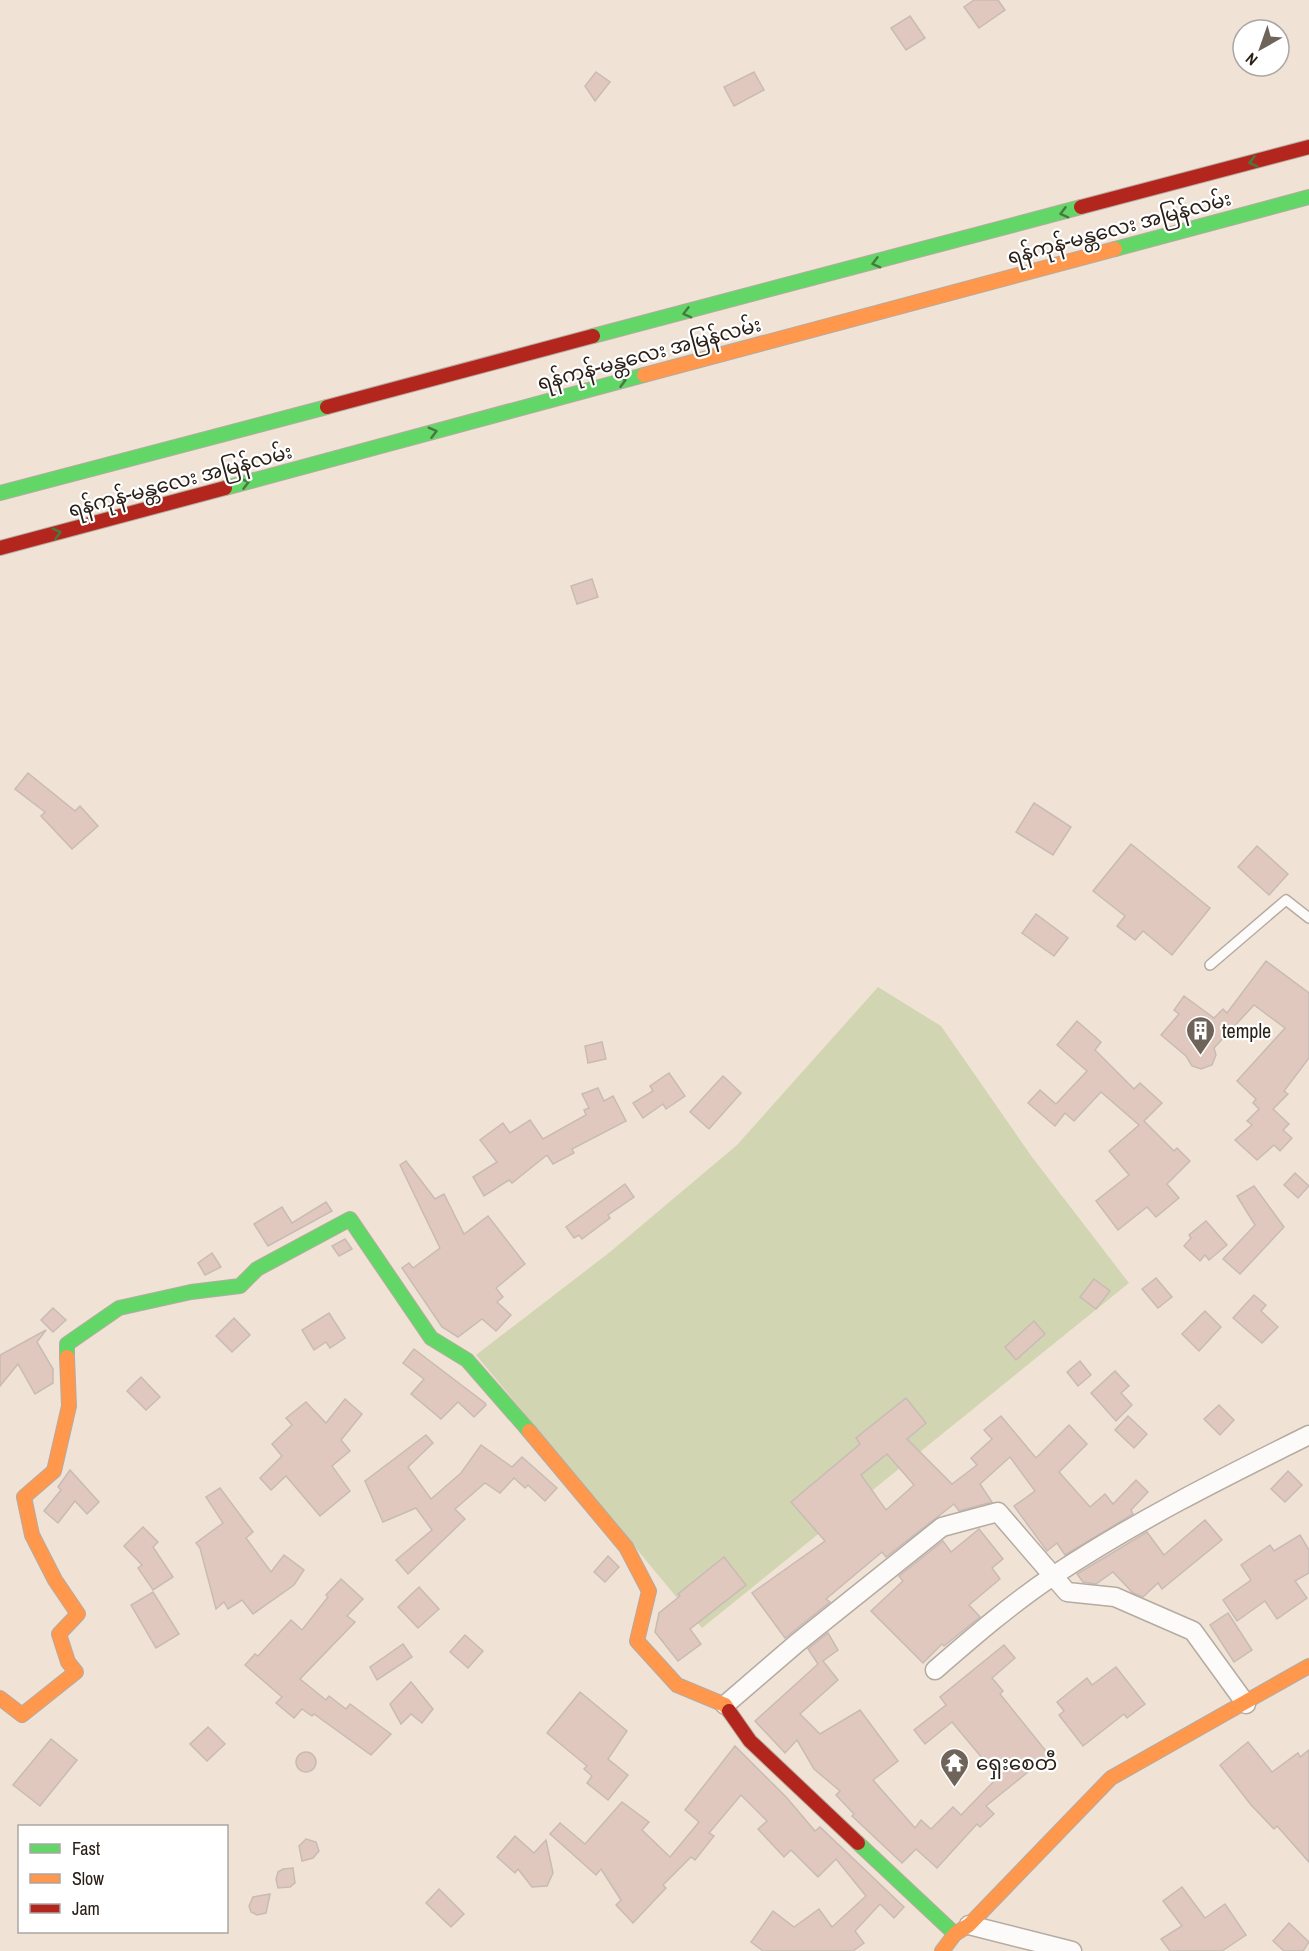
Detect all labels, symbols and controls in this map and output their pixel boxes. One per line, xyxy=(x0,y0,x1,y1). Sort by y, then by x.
north arrow xyxy=(1231,18,1291,78)
text: N xyxy=(1241,48,1262,71)
one-way arrow xyxy=(1248,155,1258,168)
street label: ရန်ကုန်-မန္တလေး အမြန်လမ်း xyxy=(1004,184,1235,274)
one-way arrow xyxy=(1059,206,1070,218)
one-way arrow xyxy=(871,256,882,268)
one-way arrow xyxy=(682,306,693,318)
street label: ရန်ကုန်-မန္တလေး အမြန်လမ်း xyxy=(534,310,765,400)
one-way arrow xyxy=(616,376,626,388)
one-way arrow xyxy=(428,427,438,439)
street label: ရန်ကုန်-မန္တလေး အမြန်လမ်း xyxy=(65,437,296,527)
one-way arrow xyxy=(239,478,250,490)
one-way arrow xyxy=(51,527,61,540)
building icon: temple xyxy=(1185,1014,1217,1056)
place label: temple xyxy=(1222,1017,1271,1044)
temple icon: ရှေးစေတီ xyxy=(939,1746,971,1788)
place label: ရှေးစေတီ xyxy=(976,1749,1057,1780)
legend xyxy=(18,1825,228,1933)
text: Fast xyxy=(72,1836,100,1861)
text: Slow xyxy=(72,1866,104,1891)
text: Jam xyxy=(72,1896,100,1921)

